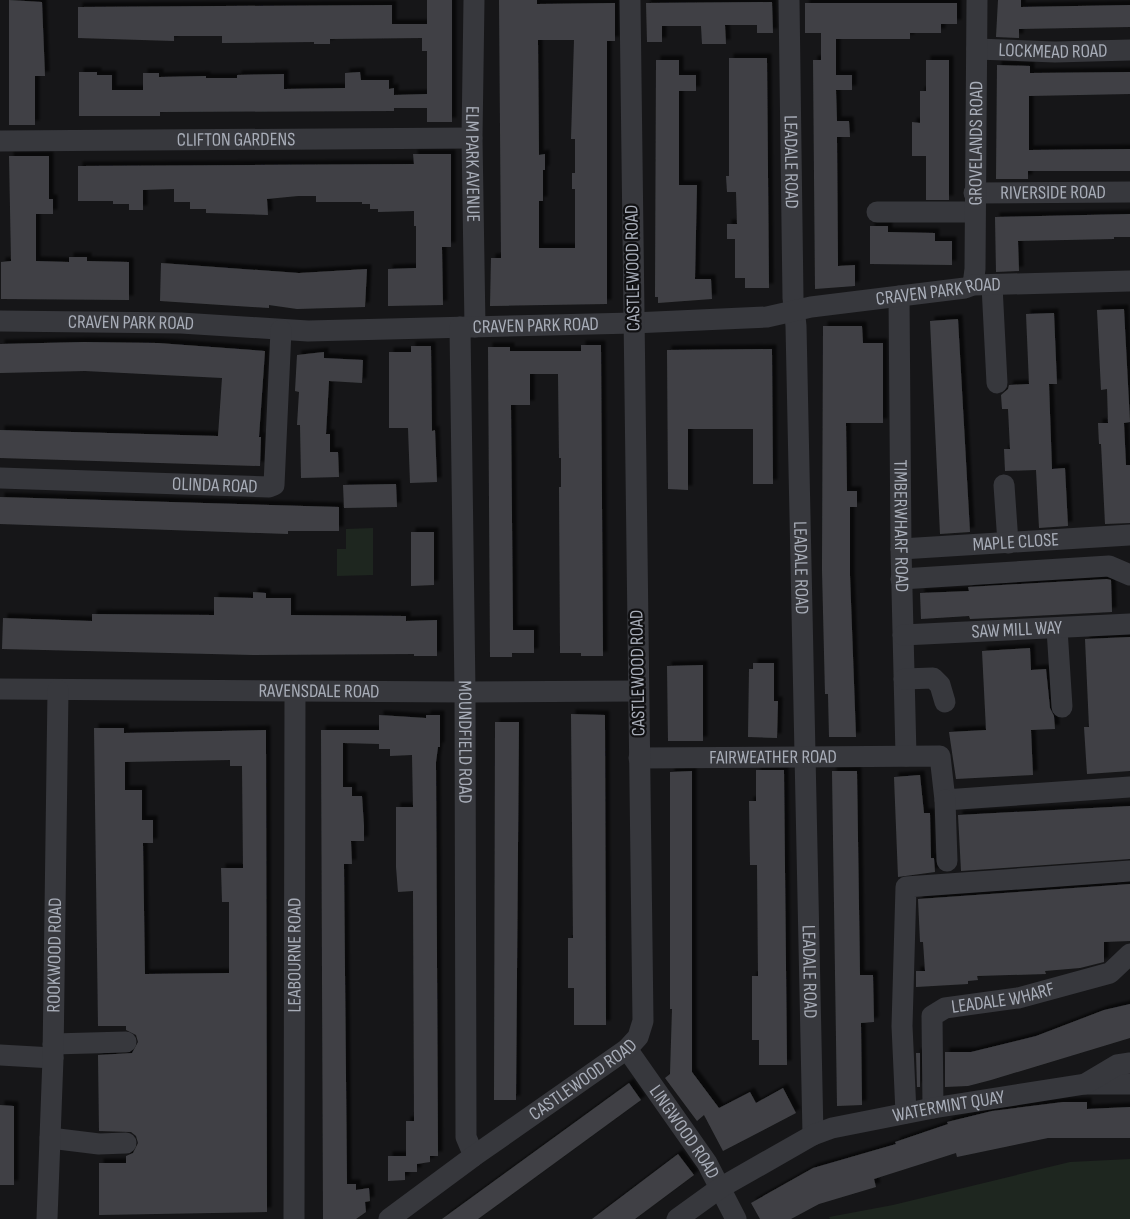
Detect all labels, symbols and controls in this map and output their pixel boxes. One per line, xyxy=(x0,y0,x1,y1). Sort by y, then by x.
street label: LOCKMEAD ROAD xyxy=(998,38,1108,64)
street label: GROVELANDS ROAD xyxy=(964,81,988,206)
street label: ELM PARK AVENUE xyxy=(460,106,485,222)
street label: LEADALE ROAD xyxy=(779,115,803,209)
street label: CLIFTON GARDENS xyxy=(177,128,295,151)
street label: RIVERSIDE ROAD xyxy=(1000,181,1106,204)
street label: CASTLEWOOD ROAD xyxy=(620,204,646,332)
street label: CRAVEN PARK ROAD xyxy=(874,273,1001,310)
street label: CRAVEN PARK ROAD xyxy=(68,310,195,335)
street label: CRAVEN PARK ROAD xyxy=(472,312,599,338)
street label: TIMBERWHARF ROAD xyxy=(889,460,914,593)
street label: OLINDA ROAD xyxy=(172,472,258,498)
street label: LEADALE ROAD xyxy=(789,521,814,615)
street label: MAPLE CLOSE xyxy=(972,528,1060,556)
street label: CASTLEWOOD ROAD xyxy=(625,609,651,737)
street label: SAW MILL WAY xyxy=(971,616,1063,643)
street label: RAVENSDALE ROAD xyxy=(258,679,380,703)
street label: MOUNDFIELD ROAD xyxy=(453,680,477,804)
street label: FAIRWEATHER ROAD xyxy=(709,745,837,769)
street label: ROOKWOOD ROAD xyxy=(42,897,67,1013)
street label: LEABOURNE ROAD xyxy=(283,898,306,1012)
street label: LEADALE ROAD xyxy=(797,925,822,1019)
street label: LEADALE WHARF xyxy=(950,977,1057,1019)
street label: CASTLEWOOD ROAD xyxy=(525,1034,642,1125)
street label: LINGWOOD ROAD xyxy=(644,1081,725,1183)
street label: WATERMINT QUAY xyxy=(891,1085,1006,1127)

